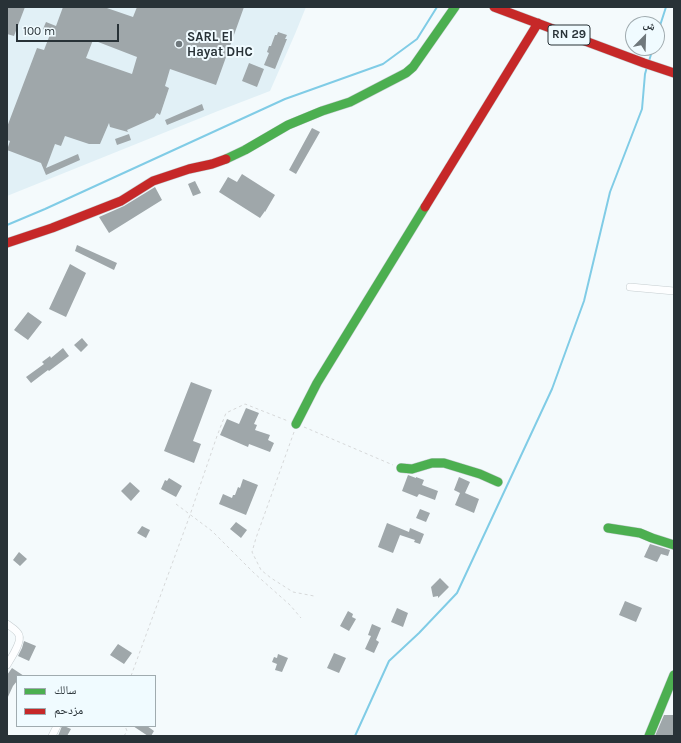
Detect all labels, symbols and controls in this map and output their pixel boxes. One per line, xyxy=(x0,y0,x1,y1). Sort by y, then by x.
scale bar xyxy=(18,16,121,42)
north arrow xyxy=(625,16,665,56)
text: ش xyxy=(642,17,657,34)
text: 100 m xyxy=(23,24,55,38)
road number: RN 29 xyxy=(548,25,590,45)
place label: SARL El Hayat DHC xyxy=(187,29,253,60)
marker: SARL El Hayat DHC xyxy=(174,39,184,49)
legend xyxy=(16,675,156,727)
text: سالك xyxy=(54,683,76,697)
text: مزدحم xyxy=(54,703,83,717)

